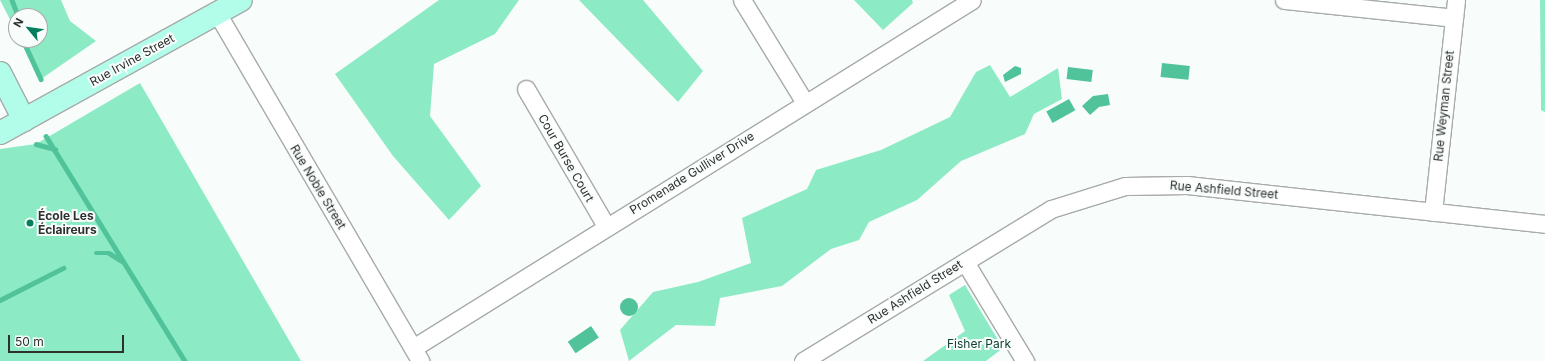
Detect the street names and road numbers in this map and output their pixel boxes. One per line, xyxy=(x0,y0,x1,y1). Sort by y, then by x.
street label: Rue Irvine Street xyxy=(87,31,177,89)
street label: Rue Weyman Street xyxy=(1431,50,1457,162)
street label: Cour Burse Court xyxy=(535,112,597,204)
street label: Promenade Gulliver Drive xyxy=(627,129,757,217)
street label: Rue Noble Street xyxy=(287,142,349,232)
street label: Rue Ashfield Street xyxy=(1169,178,1279,202)
street label: Rue Ashfield Street xyxy=(865,257,965,327)

